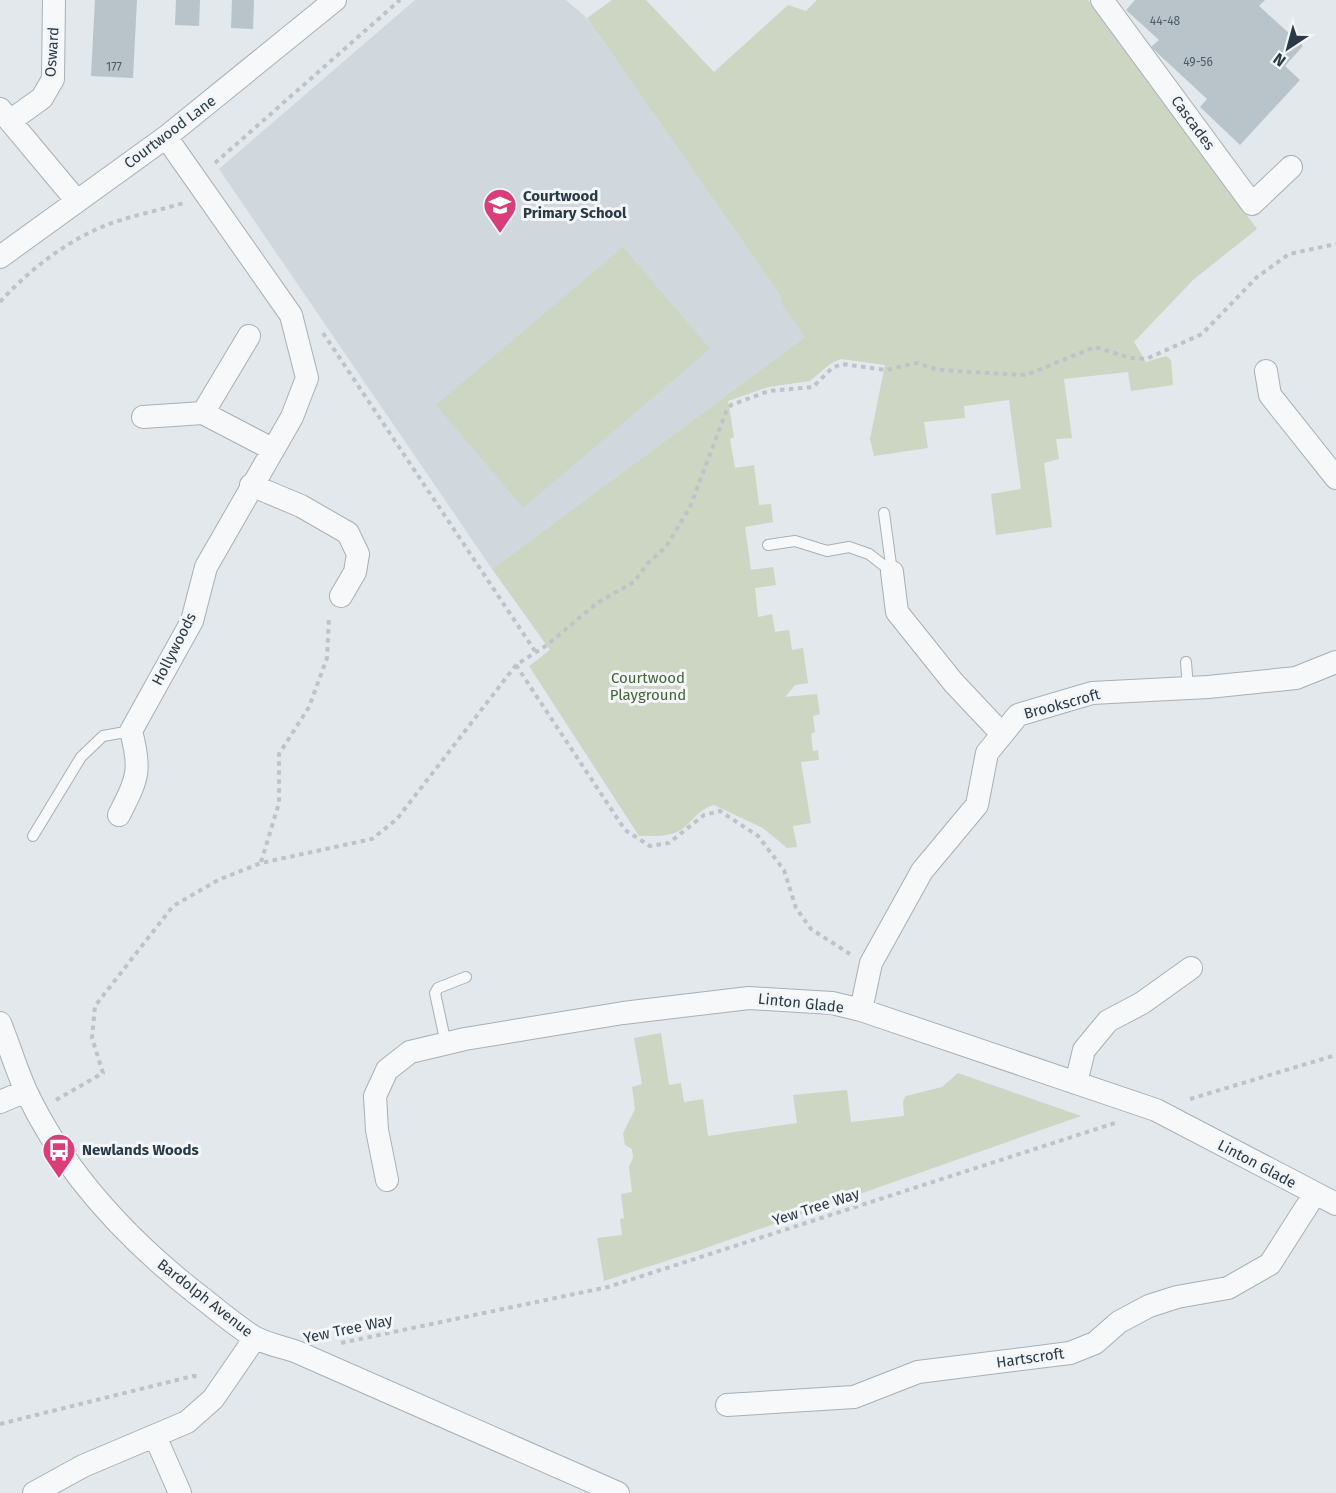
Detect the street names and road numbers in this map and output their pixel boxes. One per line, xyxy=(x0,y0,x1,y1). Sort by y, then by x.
street label: Osward xyxy=(41,26,63,78)
street label: Courtwood Lane xyxy=(120,92,220,172)
street label: Cascades xyxy=(1167,92,1219,154)
street label: Hollywoods xyxy=(148,610,200,688)
street label: Brookscroft xyxy=(1022,685,1103,723)
street label: Linton Glade xyxy=(757,990,845,1016)
street label: Linton Glade xyxy=(1215,1136,1299,1192)
street label: Yew Tree Way xyxy=(770,1184,862,1230)
street label: Bardolph Avenue xyxy=(154,1255,256,1341)
street label: Yew Tree Way xyxy=(302,1311,395,1347)
street label: Hartscroft xyxy=(995,1344,1066,1372)

